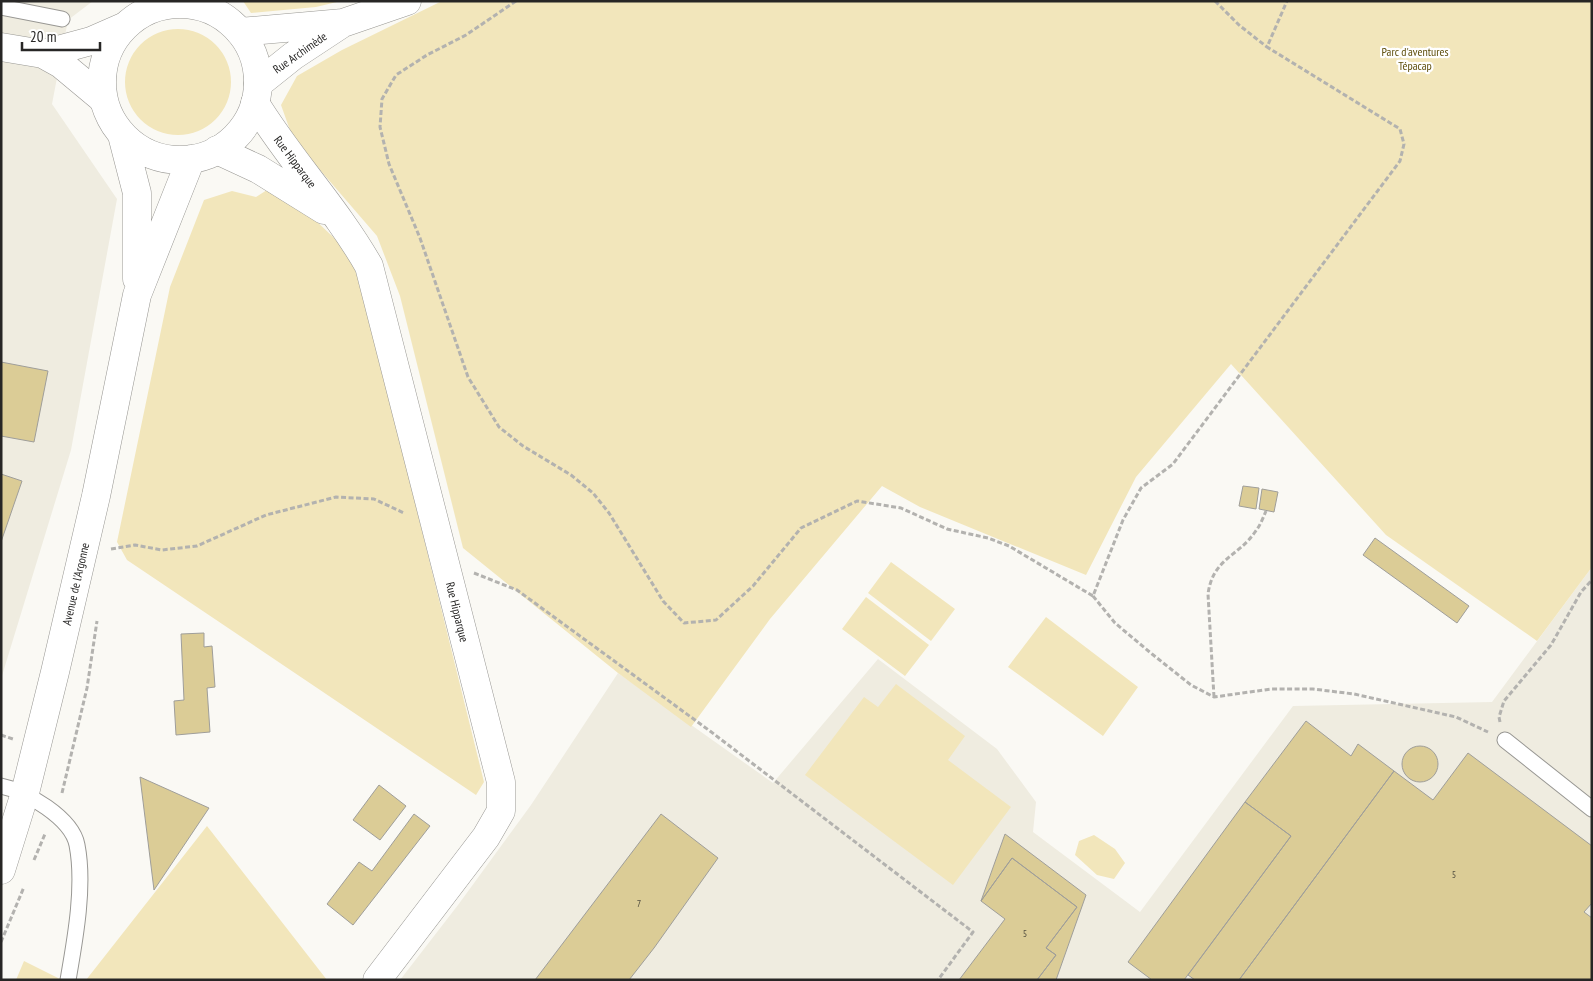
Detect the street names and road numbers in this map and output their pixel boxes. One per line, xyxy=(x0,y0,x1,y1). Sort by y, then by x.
street label: Rue Archimède xyxy=(270,29,330,77)
street label: Rue Hipparque xyxy=(271,133,320,191)
street label: Avenue de l'Argonne xyxy=(59,541,92,627)
street label: Rue Hipparque xyxy=(443,580,472,644)

